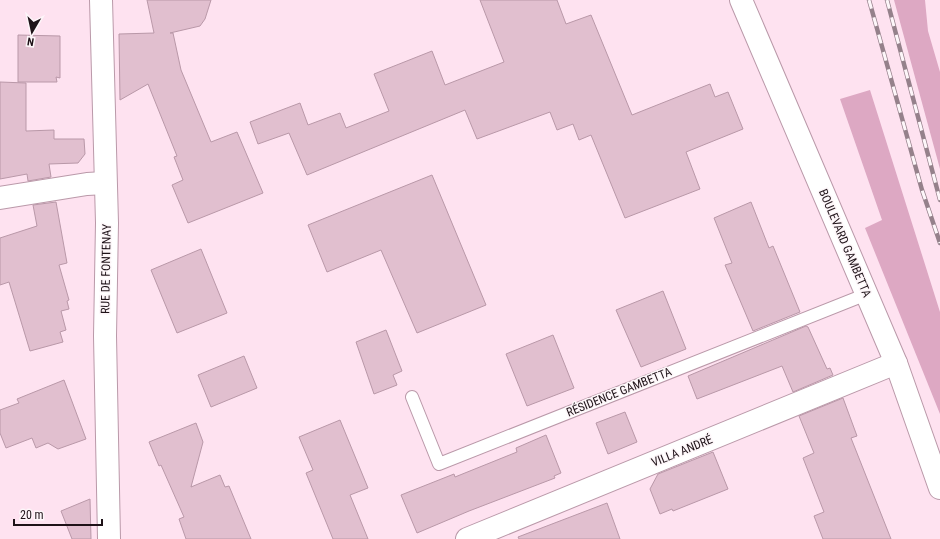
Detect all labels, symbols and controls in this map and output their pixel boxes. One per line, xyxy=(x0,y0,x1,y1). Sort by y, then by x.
north arrow xyxy=(12,12,52,52)
text: N xyxy=(26,34,35,48)
street label: BOULEVARD GAMBETTA xyxy=(816,187,874,299)
street label: RUE DE FONTENAY xyxy=(98,223,114,314)
street label: RÉSIDENCE GAMBETTA xyxy=(564,364,674,419)
street label: VILLA ANDRÉ xyxy=(649,431,715,470)
scale bar xyxy=(14,501,102,527)
text: 20 m xyxy=(20,508,44,522)

